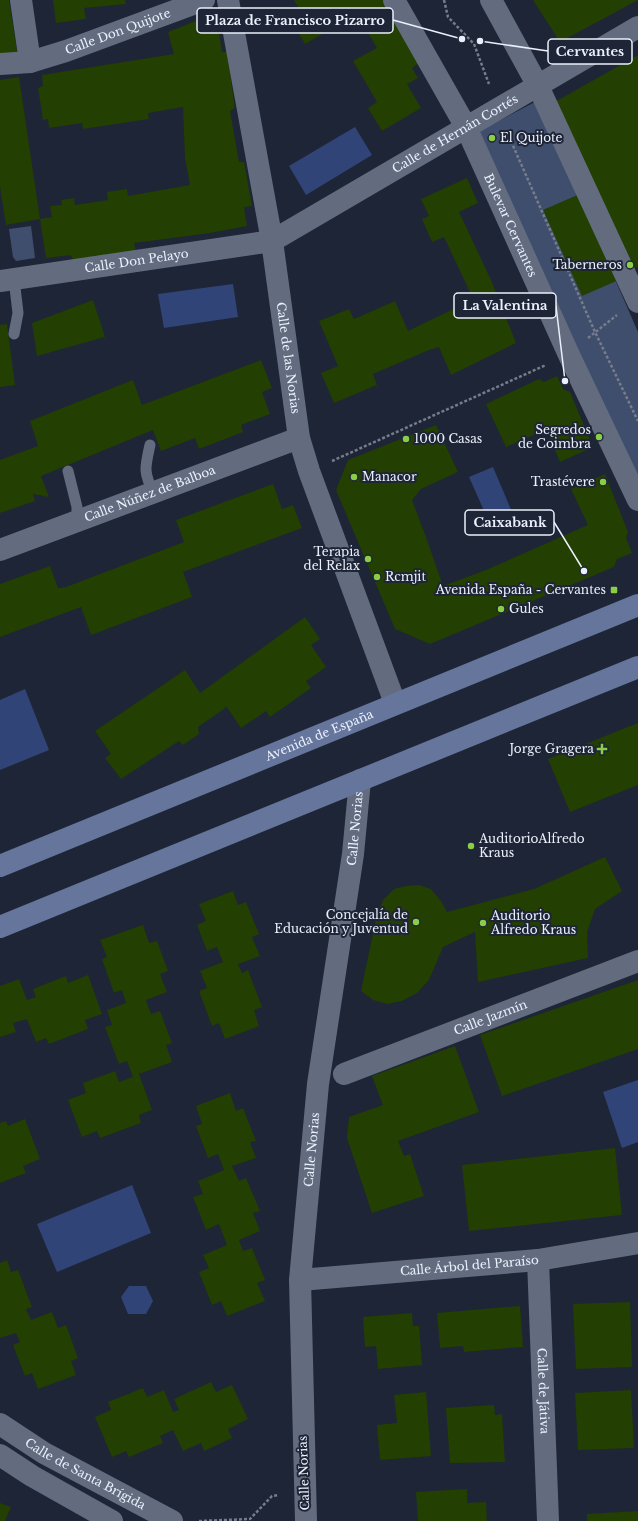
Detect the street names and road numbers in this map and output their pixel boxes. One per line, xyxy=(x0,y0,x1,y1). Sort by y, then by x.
street label: Calle Don Quijote xyxy=(63,5,173,58)
street label: Calle de Hernán Cortés xyxy=(389,91,520,176)
street label: Bulevar Cervantes xyxy=(481,171,541,279)
street label: Calle Don Pelayo xyxy=(83,245,190,275)
street label: Calle de las Norias xyxy=(273,301,304,415)
street label: Calle Núñez de Balboa xyxy=(82,462,218,525)
street label: Avenida de España xyxy=(262,706,376,764)
street label: Calle Norias xyxy=(343,791,366,867)
street label: Calle Jazmín xyxy=(452,996,529,1038)
street label: Calle Norias xyxy=(301,1112,322,1187)
street label: Calle Árbol del Paraíso xyxy=(400,1252,539,1279)
street label: Calle de Játiva xyxy=(534,1347,553,1435)
street label: Calle de Santa Brígida xyxy=(22,1435,149,1513)
street label: Calle Norias xyxy=(295,1435,312,1511)

